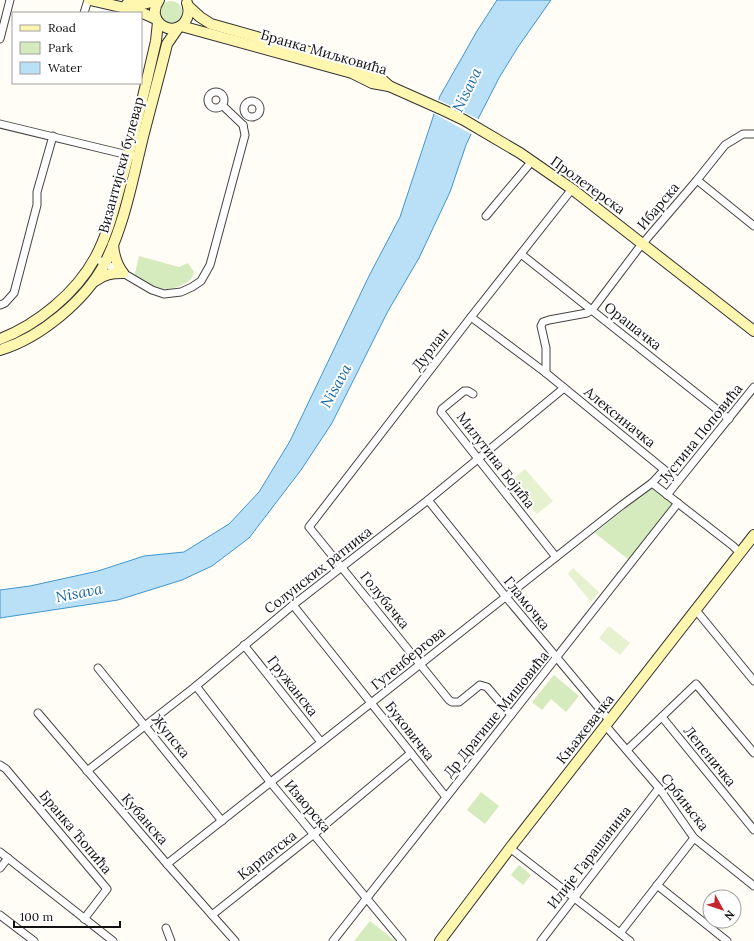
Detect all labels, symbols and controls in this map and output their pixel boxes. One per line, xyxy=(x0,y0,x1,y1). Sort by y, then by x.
legend xyxy=(12,12,142,84)
text: Road xyxy=(48,20,76,35)
street label: Бранка Миљковића xyxy=(259,25,389,79)
text: Park xyxy=(48,40,74,55)
text: Water xyxy=(48,60,83,75)
water label: Nisava xyxy=(448,64,486,115)
street label: Византијски булевар xyxy=(94,95,148,235)
street label: Пролетерска xyxy=(547,152,629,218)
street label: Ибарска xyxy=(633,179,683,233)
street label: Орашачка xyxy=(601,298,665,354)
street label: Дурлан xyxy=(408,324,453,374)
water label: Nisava xyxy=(316,360,356,411)
street label: Јустина Поповића xyxy=(655,380,746,487)
street label: Алексиначка xyxy=(580,382,659,451)
street label: Милутина Бојића xyxy=(453,408,539,512)
street label: Солунских ратника xyxy=(260,522,376,618)
street label: Голубачка xyxy=(356,568,414,632)
street label: Гламочка xyxy=(500,572,554,634)
water label: Nisava xyxy=(54,579,105,606)
street label: Гутенбергова xyxy=(367,622,449,694)
street label: Др Драгише Мишовића xyxy=(439,647,553,781)
street label: Гружанска xyxy=(264,652,322,720)
street label: Књажевачка xyxy=(552,691,618,767)
street label: Буковичка xyxy=(381,698,439,764)
street label: Жупска xyxy=(148,710,194,762)
street label: Лепеничка xyxy=(680,722,740,790)
street label: Србињска xyxy=(657,770,713,834)
street label: Изворска xyxy=(281,776,335,836)
street label: Бранка Ћопића xyxy=(36,787,116,877)
street label: Кубанска xyxy=(118,790,172,848)
street label: Илије Гарашанина xyxy=(543,802,635,912)
street label: Карпатска xyxy=(234,826,300,884)
north arrow xyxy=(702,889,742,929)
scale bar xyxy=(14,903,120,929)
text: N xyxy=(721,908,738,924)
text: 100 m xyxy=(20,909,53,924)

